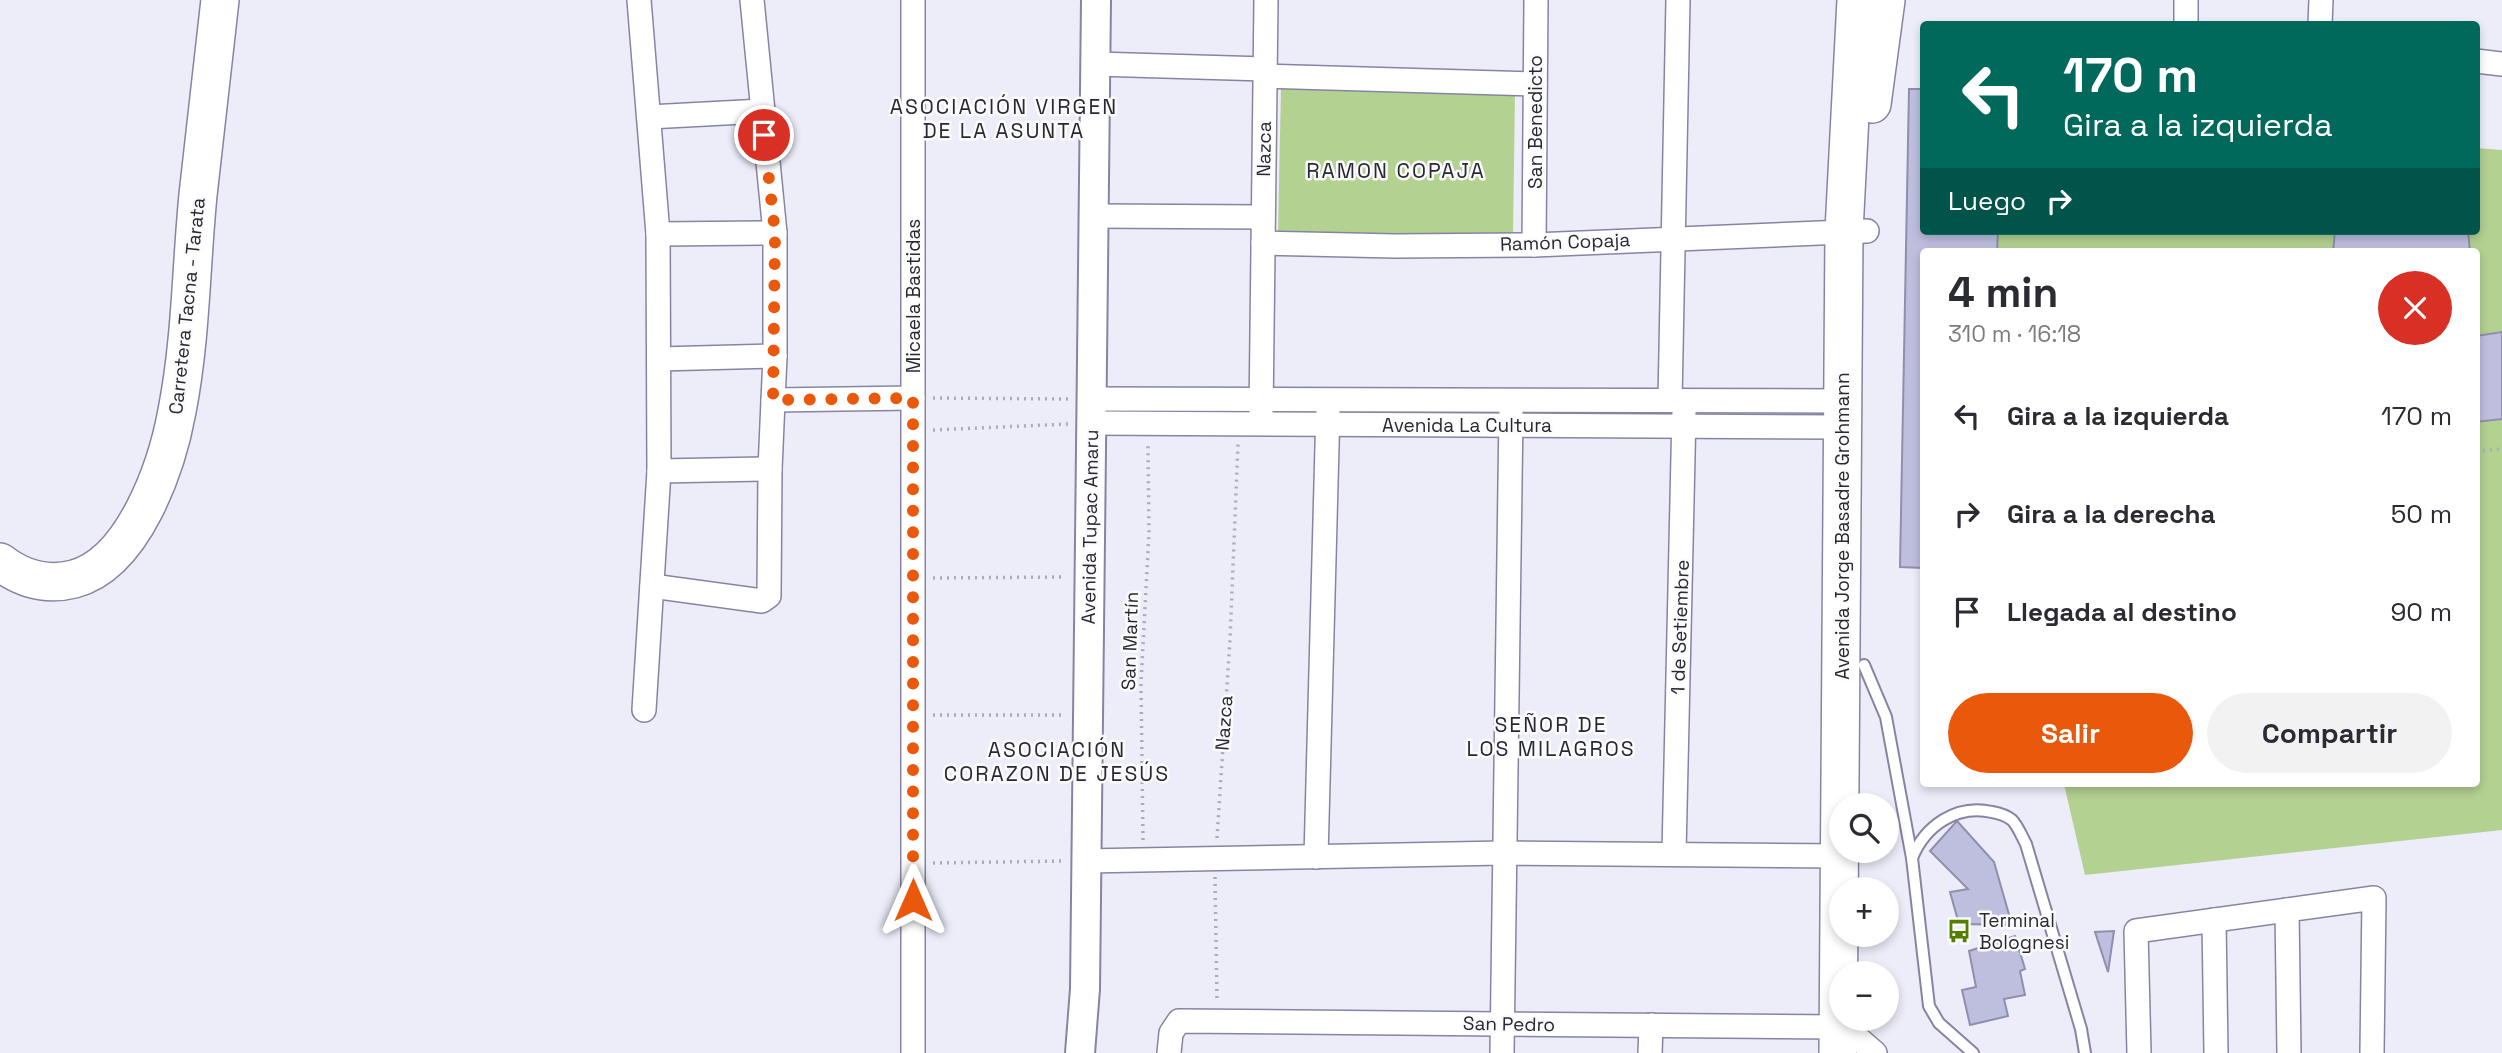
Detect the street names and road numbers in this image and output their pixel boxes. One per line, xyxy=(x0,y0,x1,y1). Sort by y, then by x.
street label: San Benedicto xyxy=(1523,55,1548,189)
street label: Nazca xyxy=(1251,121,1277,177)
street label: Carretera Tacna - Tarata xyxy=(163,196,211,416)
street label: Micaela Bastidas xyxy=(901,219,926,373)
street label: Ramón Copaja xyxy=(1499,227,1631,257)
street label: Avenida Jorge Basadre Grohmann xyxy=(1830,372,1855,680)
street label: Avenida La Cultura xyxy=(1382,413,1552,438)
street label: Avenida Tupac Amaru xyxy=(1076,429,1104,625)
street label: 1 de Setiembre xyxy=(1665,559,1695,695)
street label: San Martín xyxy=(1116,591,1144,691)
street label: Nazca xyxy=(1210,694,1238,751)
street label: San Pedro xyxy=(1463,1011,1555,1037)

